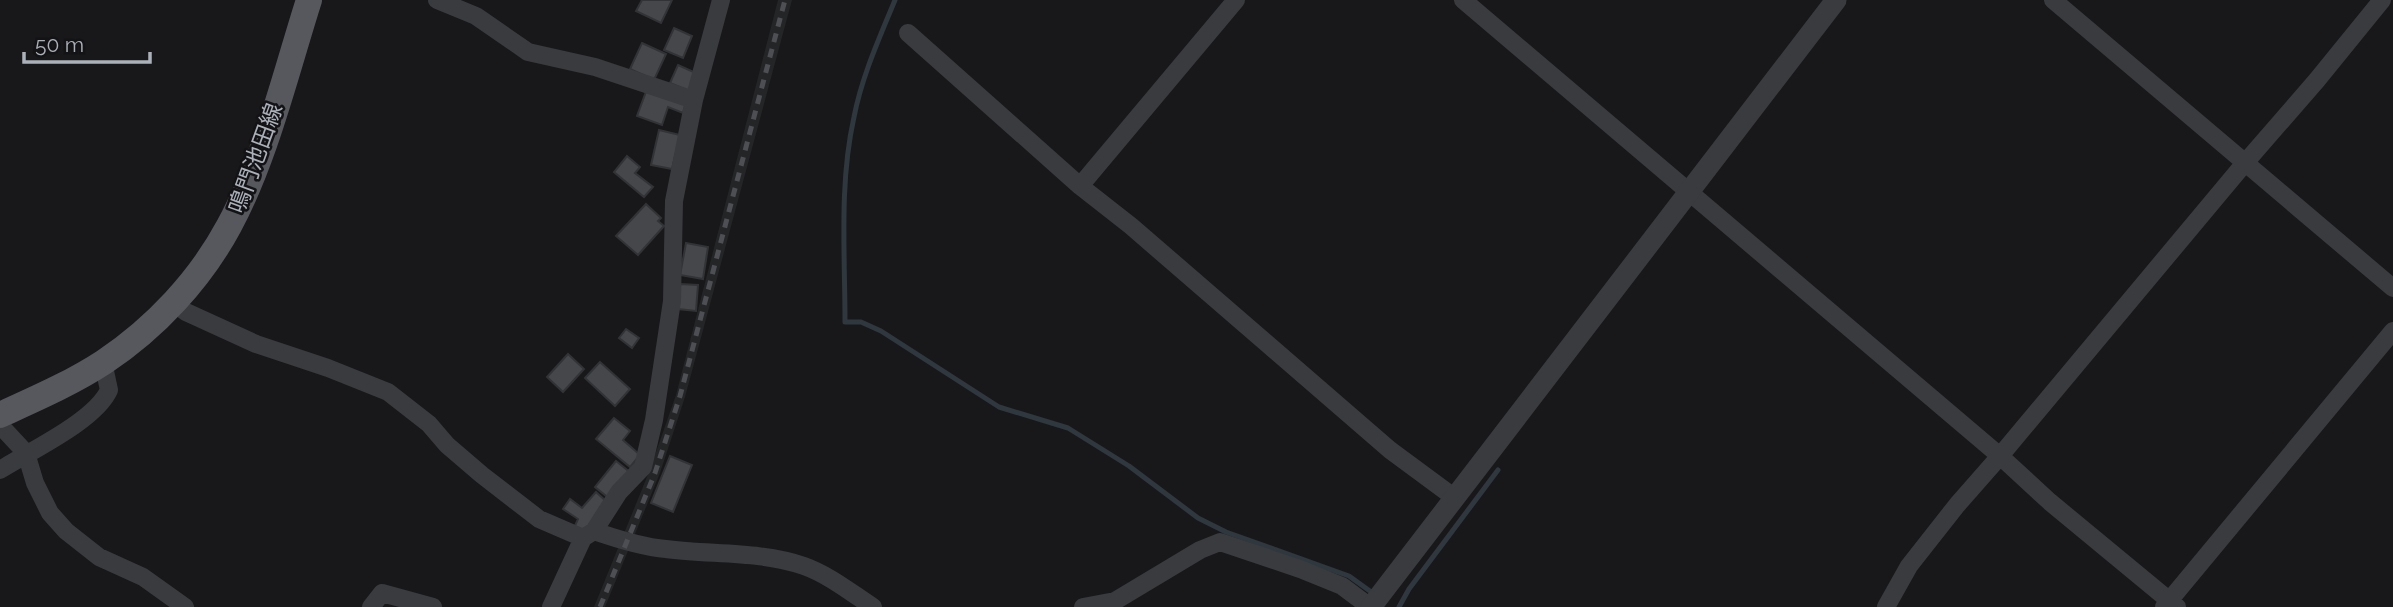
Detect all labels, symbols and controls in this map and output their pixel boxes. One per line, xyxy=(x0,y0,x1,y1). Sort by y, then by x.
scale bar xyxy=(24,21,150,65)
text: 50 m xyxy=(35,32,84,57)
street label: 鳴門池田線 xyxy=(223,99,287,217)

